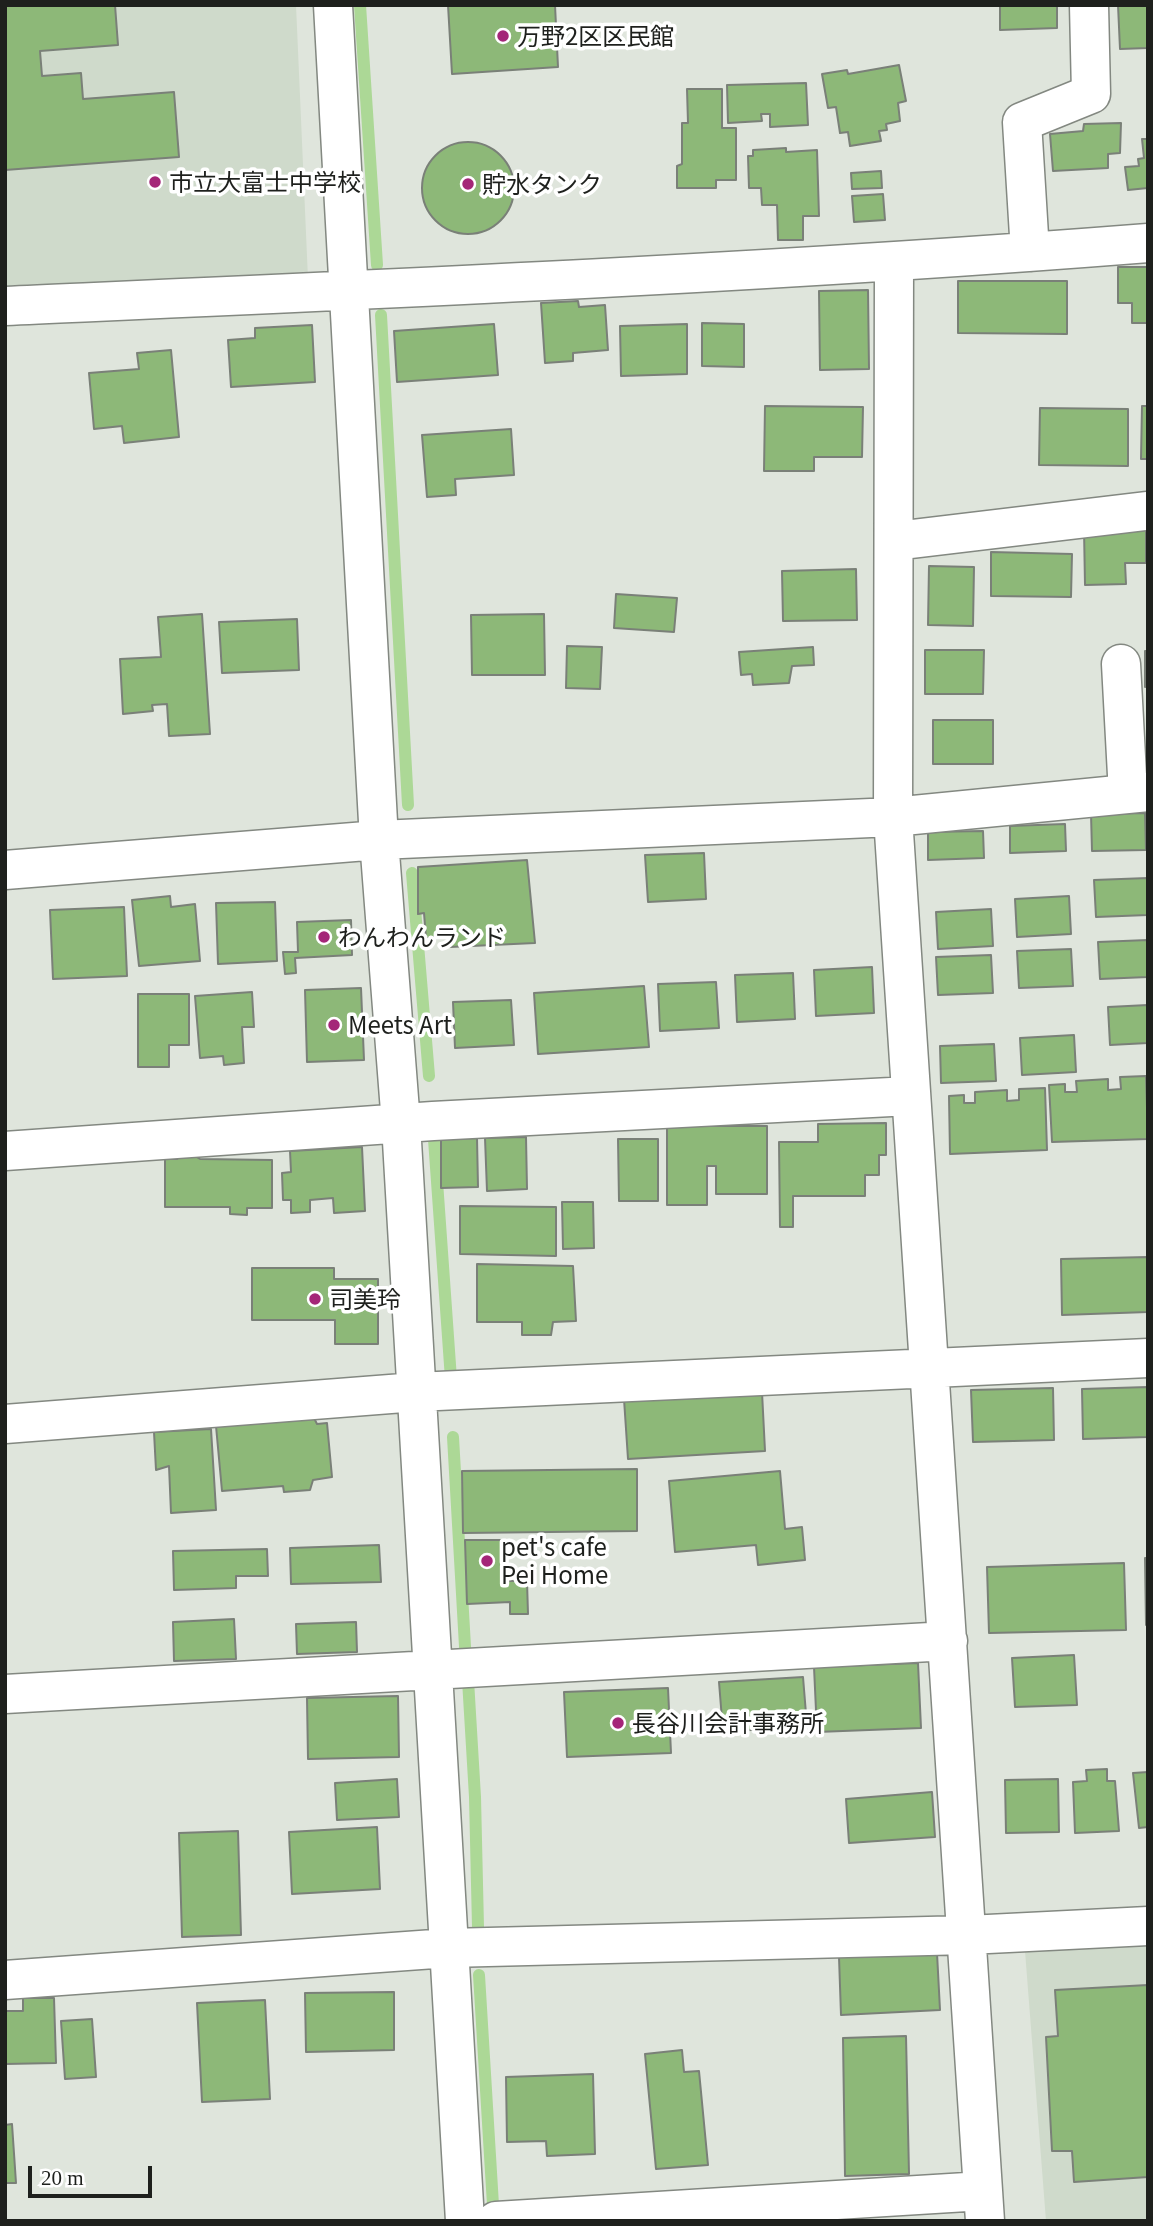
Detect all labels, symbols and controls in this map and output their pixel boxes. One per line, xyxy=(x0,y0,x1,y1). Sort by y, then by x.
place label: 万野2区区民館 xyxy=(517,22,674,50)
marker: 万野2区区民館 xyxy=(495,28,511,44)
place label: 市立大富士中学校 xyxy=(169,168,361,196)
place label: 貯水タンク xyxy=(482,170,602,198)
marker: 市立大富士中学校 xyxy=(147,174,163,190)
marker: 貯水タンク xyxy=(460,176,476,192)
place label: わんわんランド xyxy=(338,923,506,951)
marker: わんわんランド xyxy=(316,929,332,945)
place label: Meets Art xyxy=(348,1011,452,1039)
marker: Meets Art xyxy=(326,1017,342,1033)
place label: 司美玲 xyxy=(329,1285,401,1313)
marker: 司美玲 xyxy=(307,1291,323,1307)
place label: pet's cafe Pei Home xyxy=(501,1533,608,1589)
marker: pet's cafe Pei Home xyxy=(479,1553,495,1569)
place label: 長谷川会計事務所 xyxy=(632,1709,824,1737)
marker: 長谷川会計事務所 xyxy=(610,1715,626,1731)
scale bar xyxy=(32,2152,156,2196)
text: 20 m xyxy=(41,2166,84,2190)

